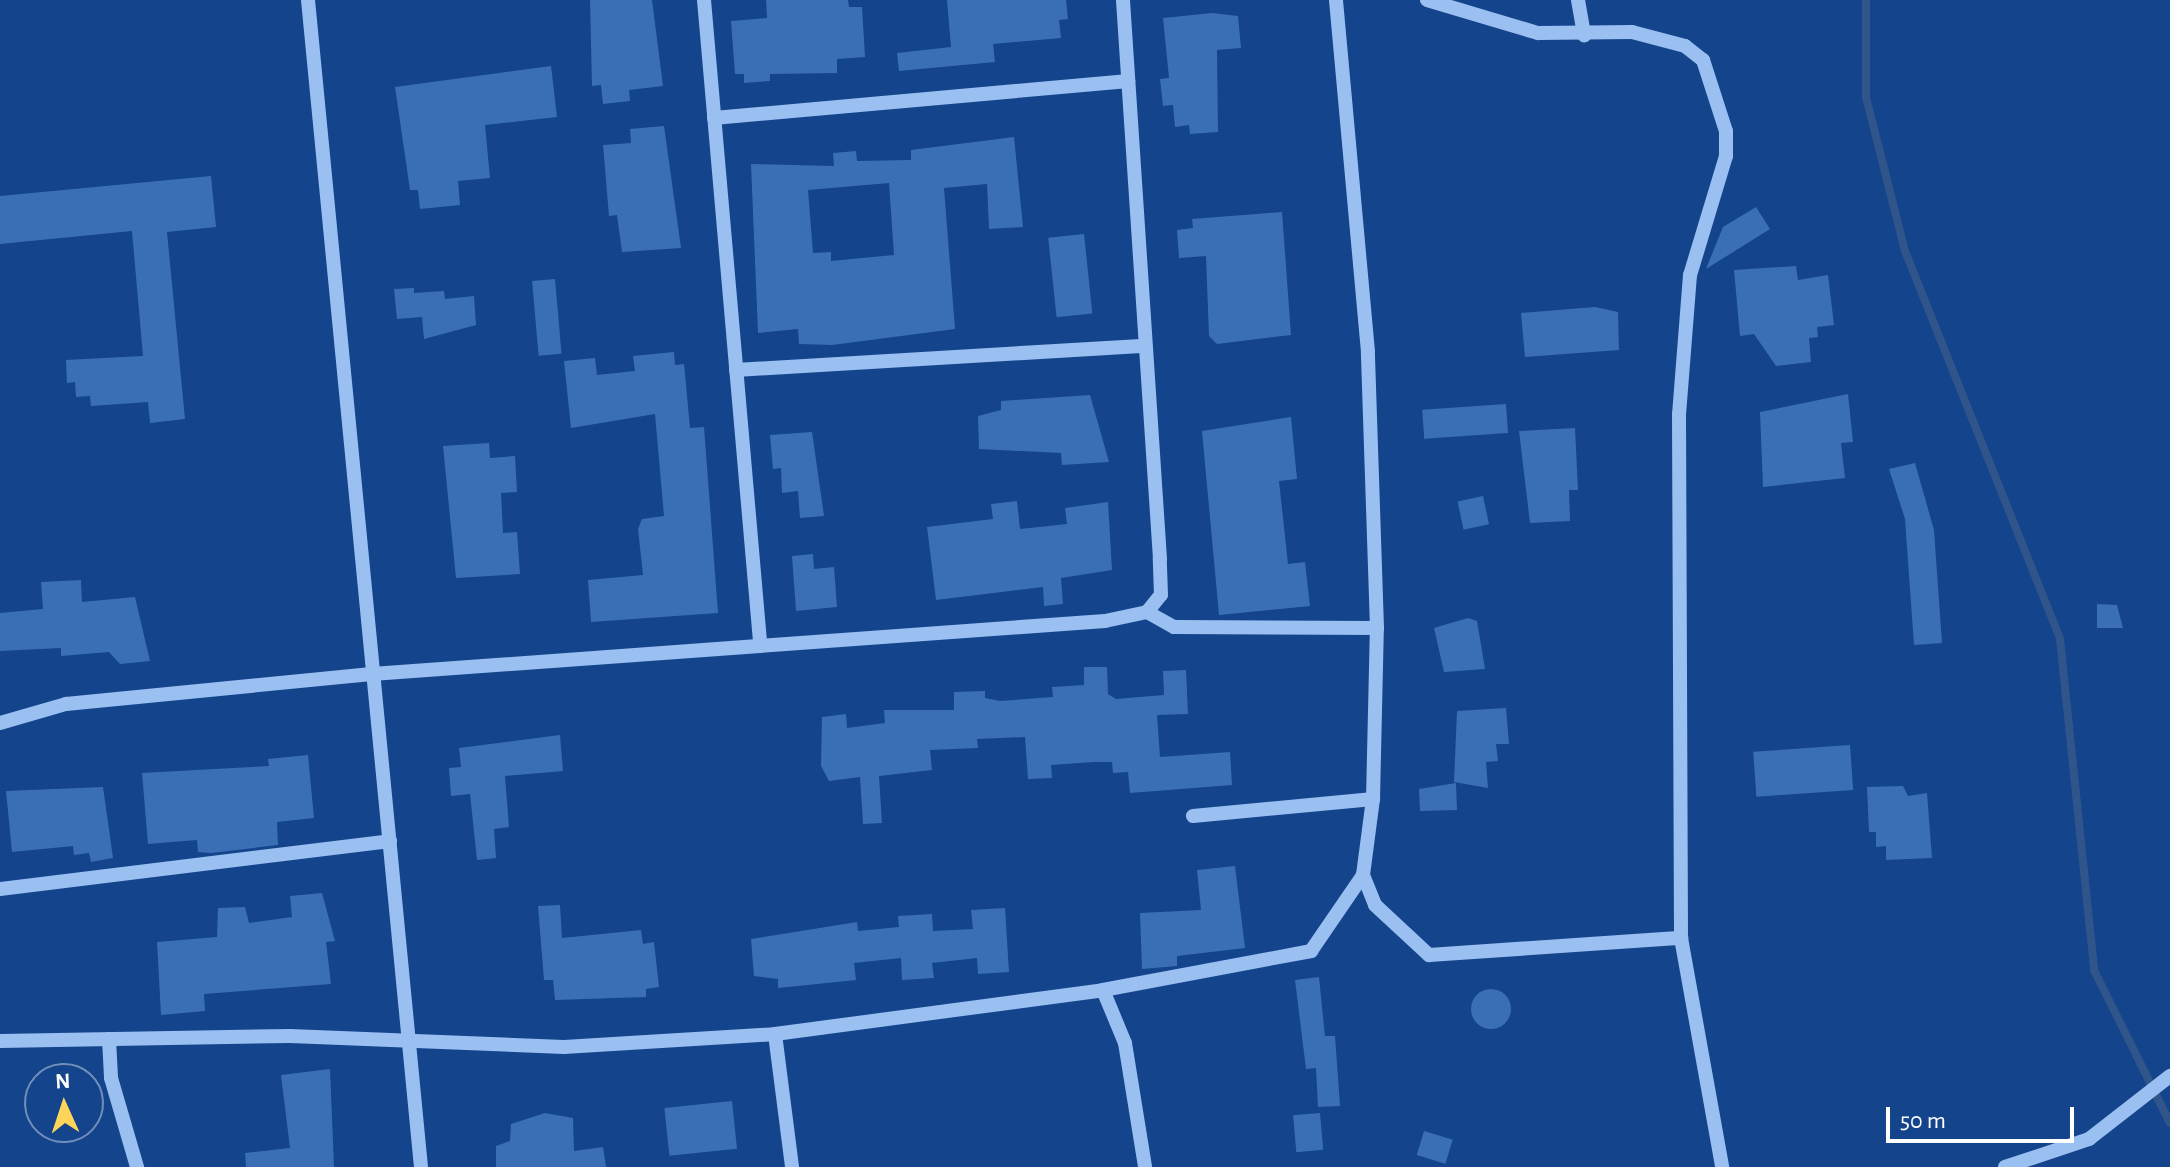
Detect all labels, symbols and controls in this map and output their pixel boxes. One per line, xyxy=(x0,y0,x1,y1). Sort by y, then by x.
north arrow xyxy=(24,1063,104,1143)
text: N xyxy=(55,1070,71,1092)
scale bar xyxy=(1890,1091,2078,1141)
text: 50 m xyxy=(1900,1109,1946,1133)

